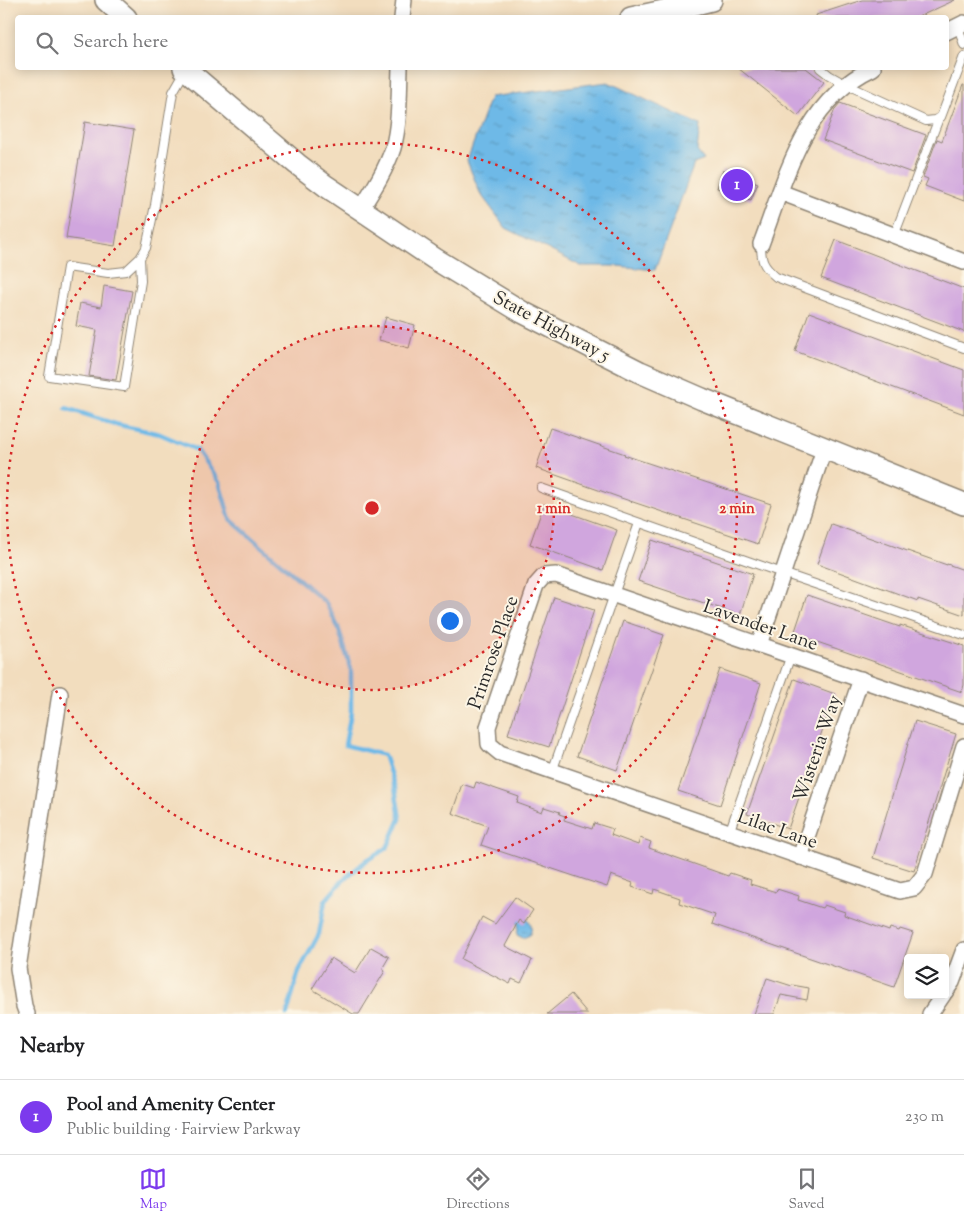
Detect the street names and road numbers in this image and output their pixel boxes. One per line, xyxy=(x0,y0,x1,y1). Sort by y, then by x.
street label: State Highway 5 xyxy=(488,285,615,370)
street label: Primrose Place xyxy=(462,592,526,713)
street label: Lavender Lane xyxy=(699,594,821,659)
street label: Wisteria Way xyxy=(787,691,849,806)
street label: Lilac Lane xyxy=(733,804,821,857)

